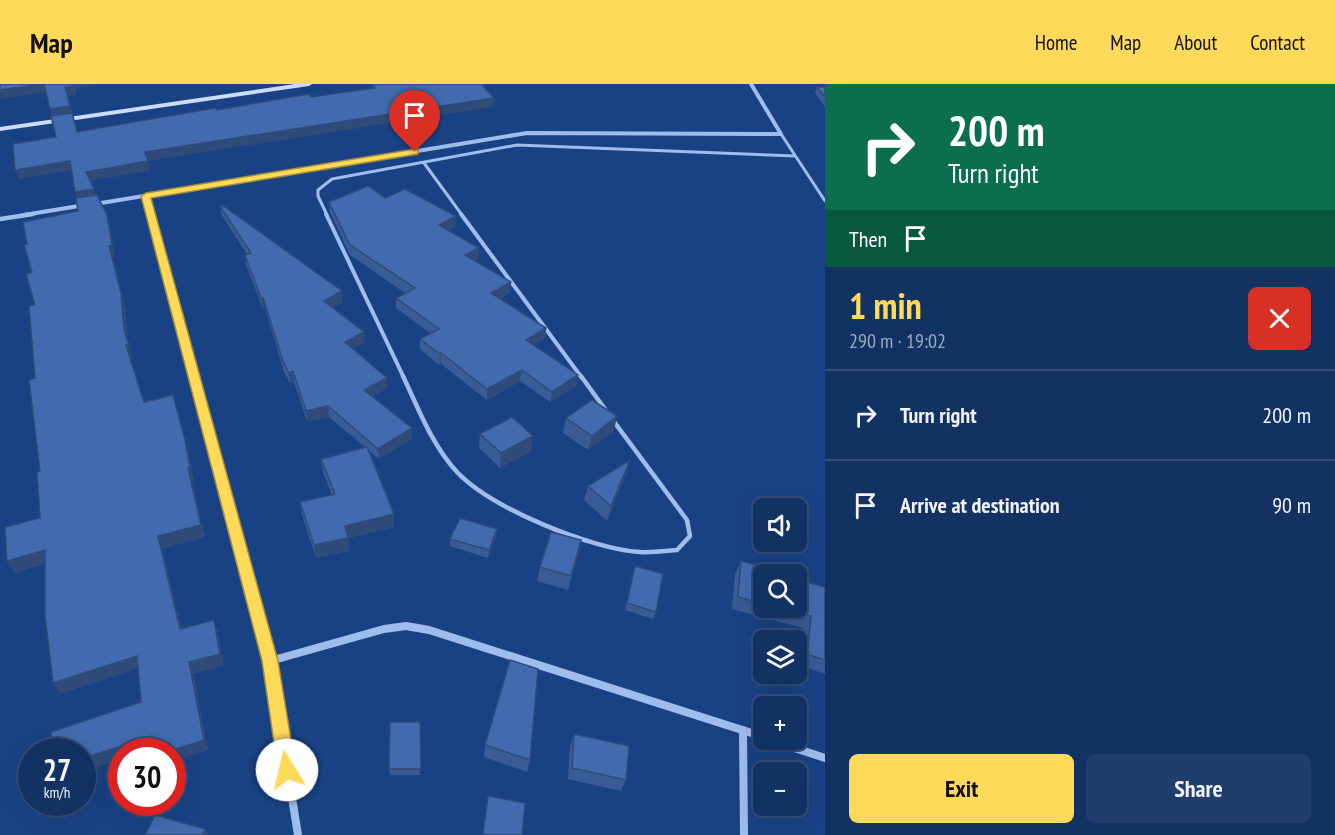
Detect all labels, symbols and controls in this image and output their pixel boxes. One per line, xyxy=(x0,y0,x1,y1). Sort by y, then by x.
text: Map xyxy=(30,24,73,61)
text: Home xyxy=(1035,29,1077,56)
text: Map xyxy=(1110,29,1141,56)
text: About xyxy=(1174,29,1217,56)
text: Contact xyxy=(1250,29,1305,56)
pin xyxy=(389,90,440,152)
icon: arrive xyxy=(398,99,431,132)
text: 200 m xyxy=(948,103,1045,158)
icon: right xyxy=(849,108,927,186)
text: Turn right xyxy=(948,156,1039,190)
icon: arrive xyxy=(899,222,932,255)
text: Then xyxy=(849,225,887,253)
text: 1 min xyxy=(849,282,922,329)
button: close xyxy=(1248,287,1311,350)
text: 290 m · 19:02 xyxy=(849,328,946,354)
icon: right xyxy=(849,399,882,432)
text: Turn right xyxy=(900,401,977,429)
text: 200 m xyxy=(1262,401,1311,429)
icon: arrive xyxy=(849,489,882,522)
text: Arrive at destination xyxy=(900,491,1060,519)
text: 90 m xyxy=(1272,491,1311,519)
map controls xyxy=(753,498,807,816)
button: sound xyxy=(753,498,807,552)
button: search xyxy=(753,564,807,618)
button: layers xyxy=(753,630,807,684)
button: + xyxy=(753,696,807,750)
speed limit sign: 30 xyxy=(108,738,186,816)
position arrow xyxy=(255,738,319,802)
text: 27 xyxy=(43,750,71,789)
button: Exit xyxy=(849,754,1074,823)
button: Share xyxy=(1086,754,1311,823)
button: − xyxy=(753,762,807,816)
text: km/h xyxy=(44,783,70,802)

